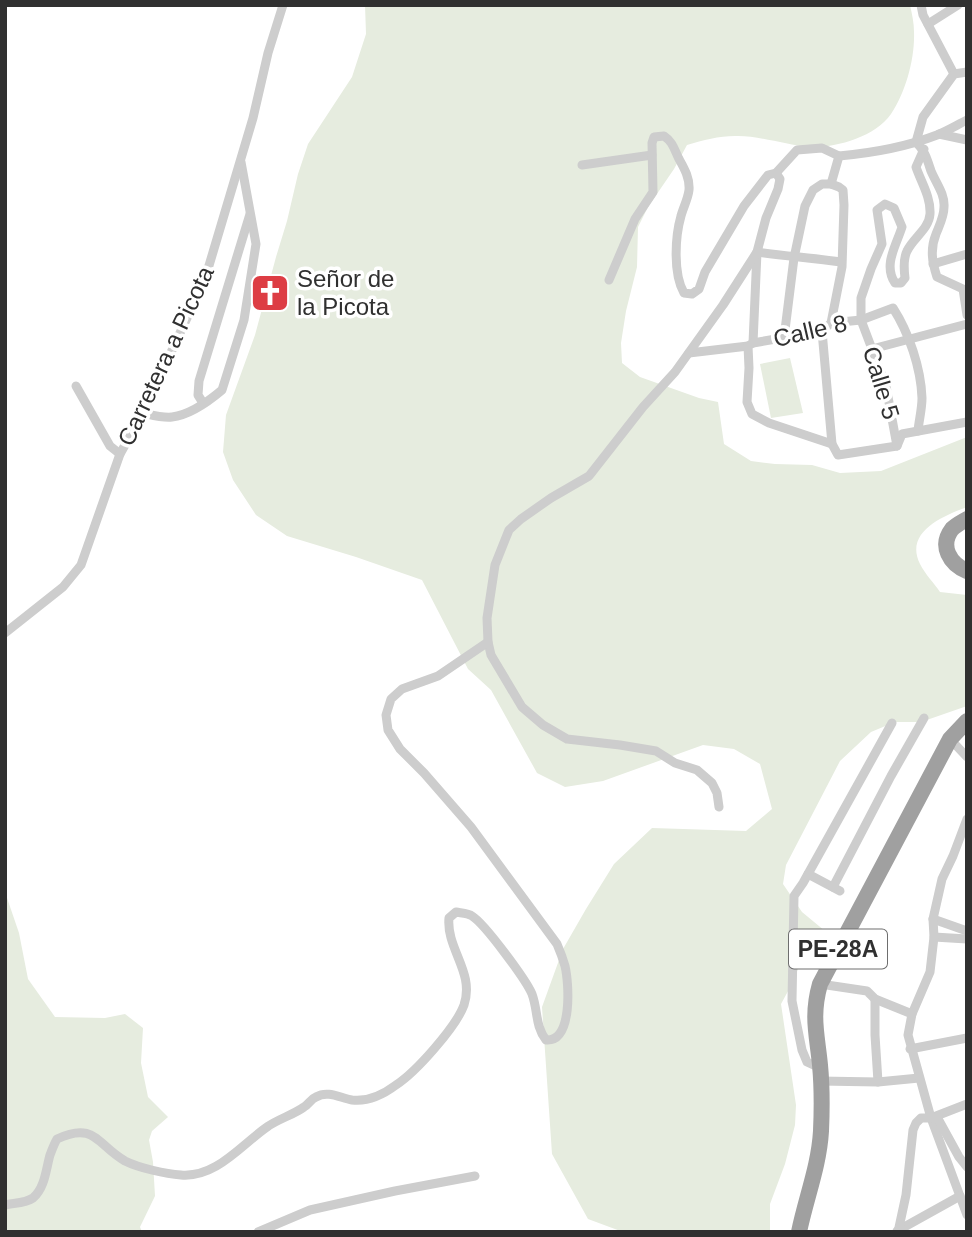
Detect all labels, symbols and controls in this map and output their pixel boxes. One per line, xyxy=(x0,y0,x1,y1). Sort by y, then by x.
street label: Carretera a Picota xyxy=(112,261,219,450)
place label: Señor de la Picota xyxy=(297,265,394,320)
church icon: Señor de la Picota xyxy=(249,272,291,314)
street label: Calle 8 xyxy=(770,309,849,352)
street label: Calle 5 xyxy=(858,343,905,423)
road number: PE-28A xyxy=(789,930,887,968)

